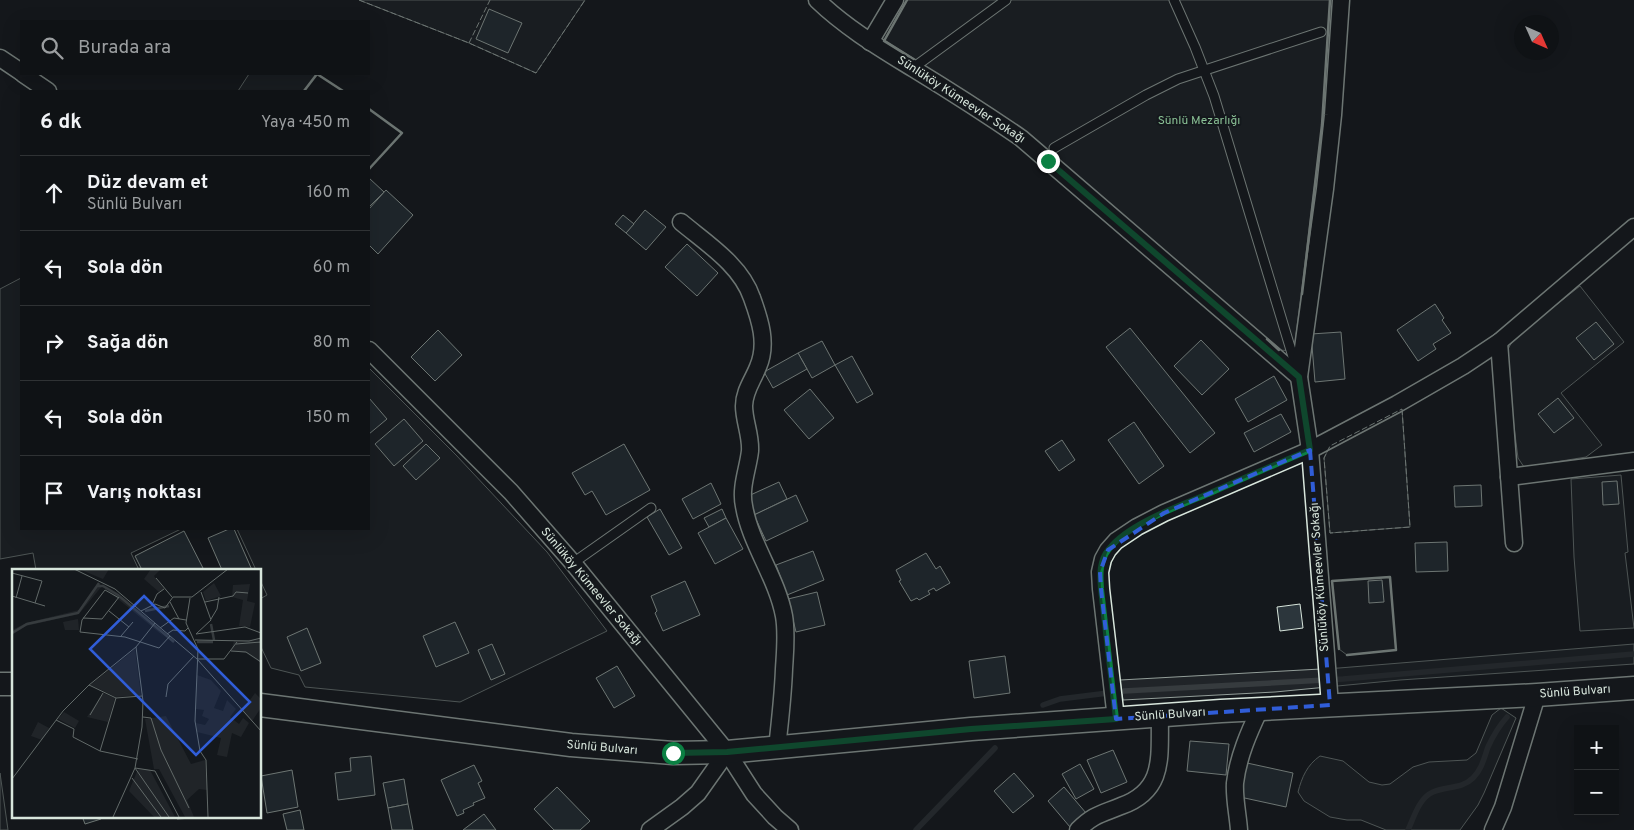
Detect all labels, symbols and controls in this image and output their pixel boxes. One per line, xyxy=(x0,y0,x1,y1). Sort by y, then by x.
north arrow xyxy=(1514,15,1559,60)
search box xyxy=(20,20,370,75)
icon: search xyxy=(38,34,66,62)
text: Burada ara xyxy=(78,36,171,60)
street label: Sünlüköy Kümeevler Sokağı xyxy=(894,53,1028,147)
text: 6 dk xyxy=(40,109,82,136)
text: Yaya · 450 m xyxy=(261,113,350,133)
park label: Sünlü Mezarlığı xyxy=(1158,113,1240,129)
route end xyxy=(1037,150,1060,173)
text: Düz devam et xyxy=(87,171,208,195)
icon: ahead xyxy=(40,179,68,207)
text: 160 m xyxy=(307,183,350,203)
text: Sünlü Bulvarı xyxy=(87,195,182,215)
icon: left xyxy=(40,254,68,282)
text: Sola dön xyxy=(87,256,163,280)
text: 60 m xyxy=(313,258,350,278)
icon: right xyxy=(40,329,68,357)
text: Sağa dön xyxy=(87,331,169,355)
text: 80 m xyxy=(313,333,350,353)
icon: left xyxy=(40,404,68,432)
text: Sola dön xyxy=(87,406,163,430)
text: 150 m xyxy=(307,408,350,428)
icon: arrive xyxy=(40,479,68,507)
text: Varış noktası xyxy=(87,481,202,505)
street label: Sünlüköy Kümeevler Sokağı xyxy=(1307,502,1333,652)
street label: Sünlüköy Kümeevler Sokağı xyxy=(537,525,645,649)
inset map xyxy=(12,569,261,818)
street label: Sünlü Bulvarı xyxy=(1539,682,1611,702)
street label: Sünlü Bulvarı xyxy=(1134,705,1206,725)
map controls xyxy=(1574,725,1619,815)
button: + xyxy=(1574,725,1619,770)
street label: Sünlü Bulvarı xyxy=(566,737,638,759)
route start xyxy=(662,742,685,765)
button: − xyxy=(1574,770,1619,815)

